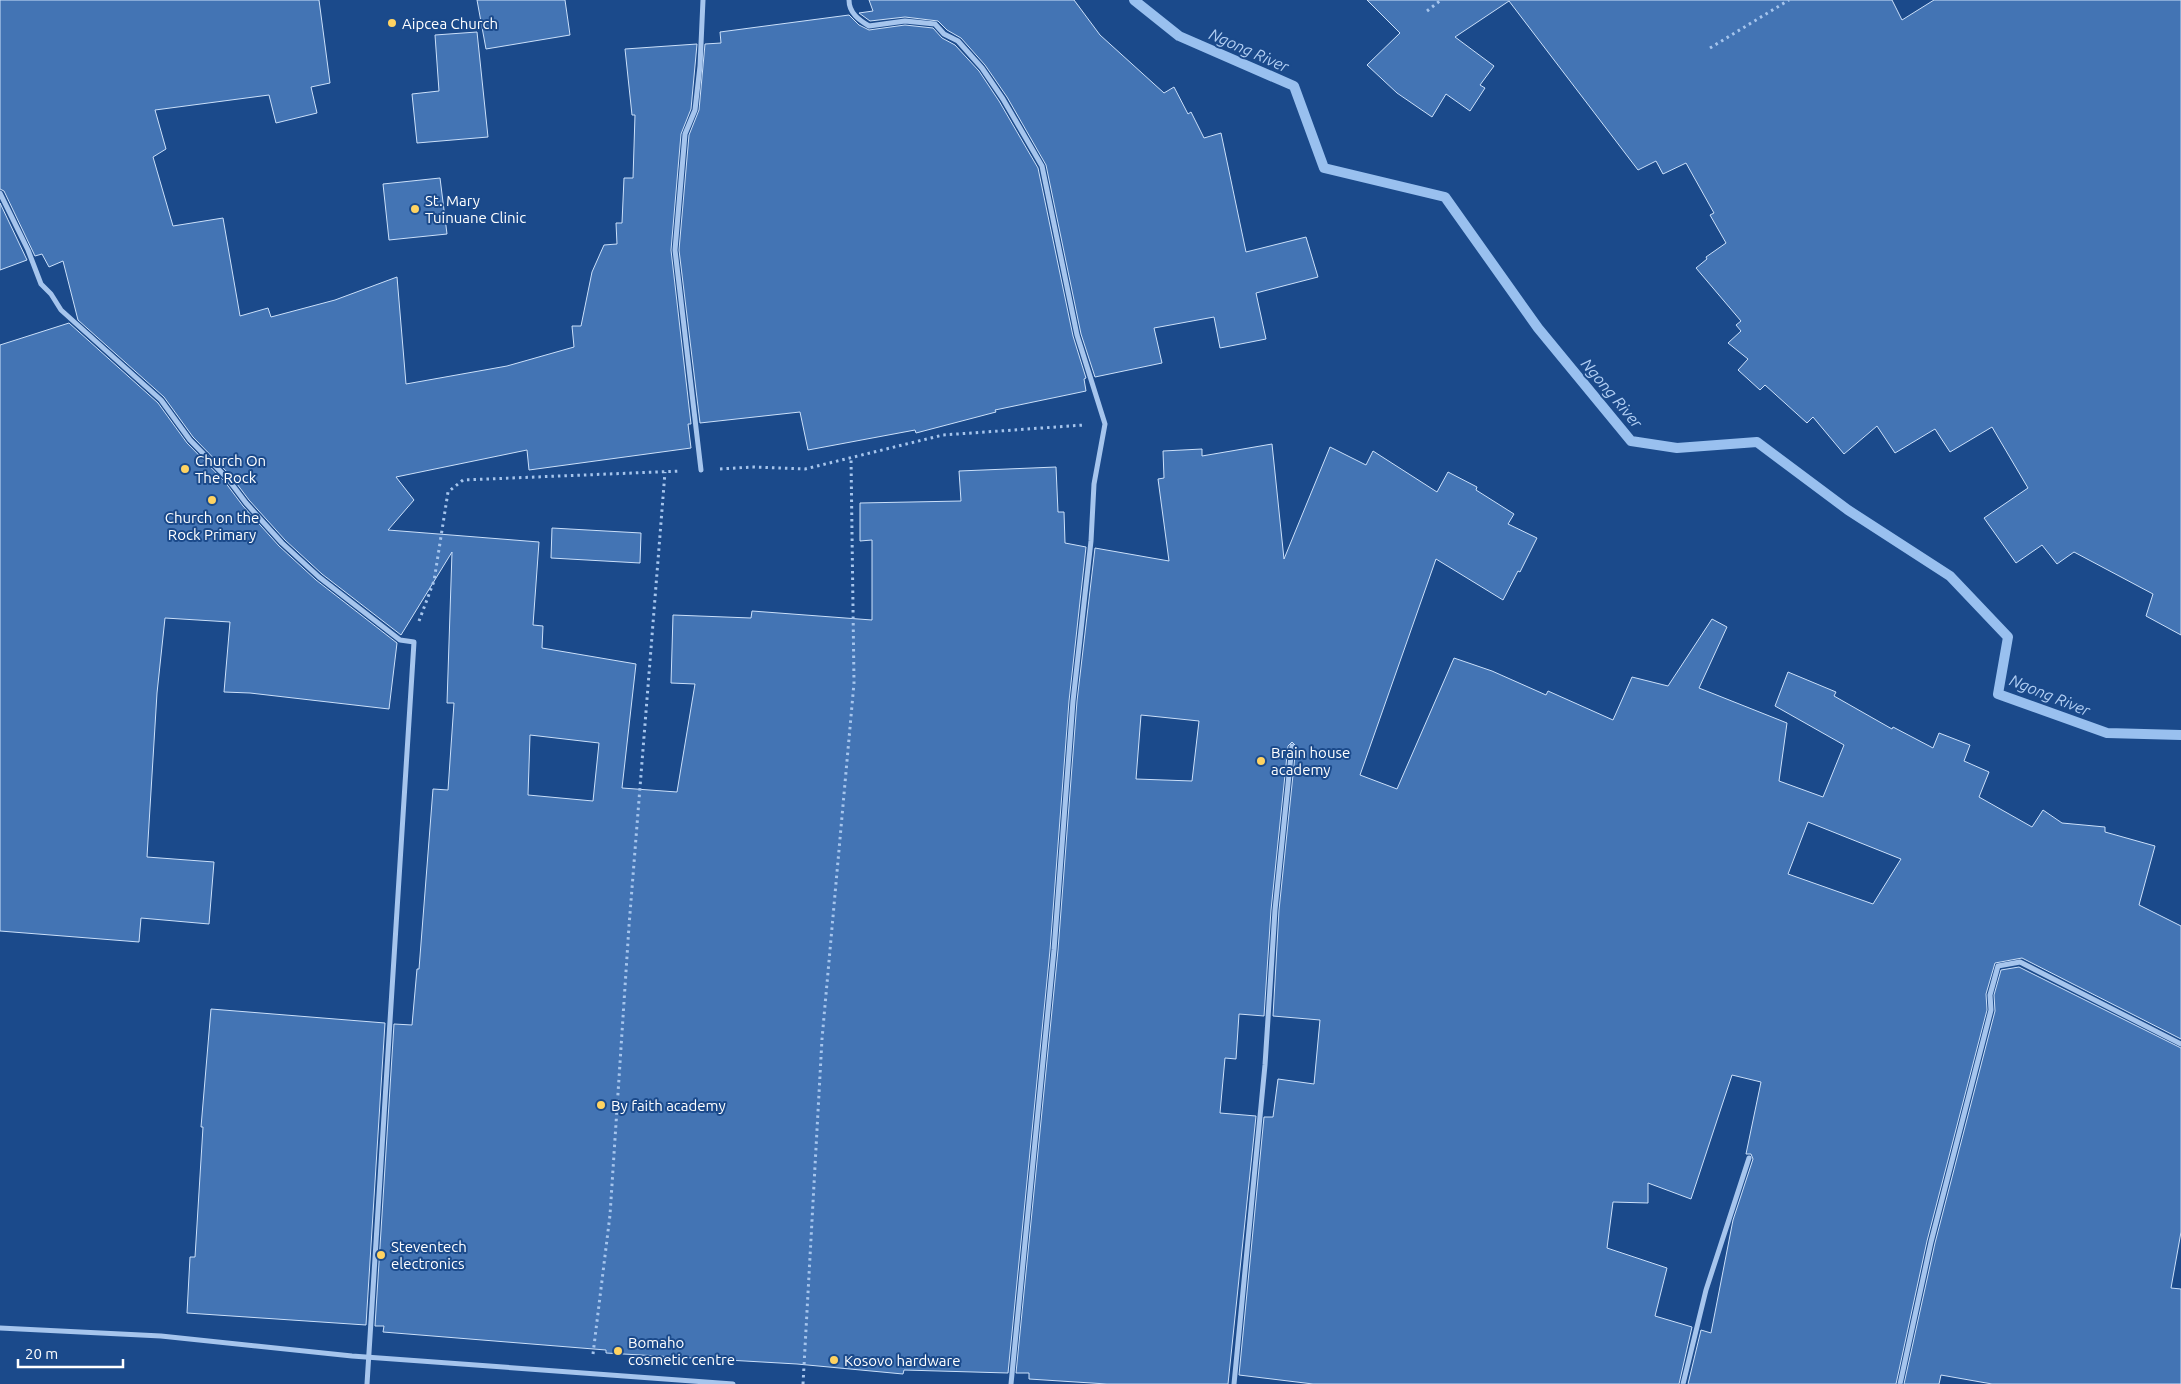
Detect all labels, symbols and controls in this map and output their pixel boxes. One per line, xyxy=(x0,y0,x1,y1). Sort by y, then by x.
place label: Aipcea Church xyxy=(402,15,498,32)
marker: Aipcea Church xyxy=(386,17,398,29)
water label: Ngong River xyxy=(1206,24,1292,76)
place label: St. Mary Tuinuane Clinic xyxy=(425,192,526,226)
marker: St. Mary Tuinuane Clinic xyxy=(409,203,421,215)
water label: Ngong River xyxy=(1578,355,1647,432)
place label: Church On The Rock xyxy=(195,452,266,486)
marker: Church On The Rock xyxy=(179,463,191,475)
marker: Church on the Rock Primary xyxy=(206,494,218,506)
place label: Church on the Rock Primary xyxy=(165,509,259,543)
water label: Ngong River xyxy=(2007,671,2094,720)
place label: Brain house academy xyxy=(1271,744,1350,778)
marker: Brain house academy xyxy=(1255,755,1267,767)
place label: By faith academy xyxy=(611,1097,726,1114)
marker: By faith academy xyxy=(595,1099,607,1111)
place label: Steventech electronics xyxy=(391,1238,467,1272)
marker: Steventech electronics xyxy=(375,1249,387,1261)
place label: Bomaho cosmetic centre xyxy=(628,1334,735,1368)
scale bar xyxy=(18,1336,122,1368)
text: 20 m xyxy=(25,1345,58,1362)
marker: Bomaho cosmetic centre xyxy=(612,1345,624,1357)
place label: Kosovo hardware xyxy=(844,1352,960,1369)
marker: Kosovo hardware xyxy=(828,1354,840,1366)

